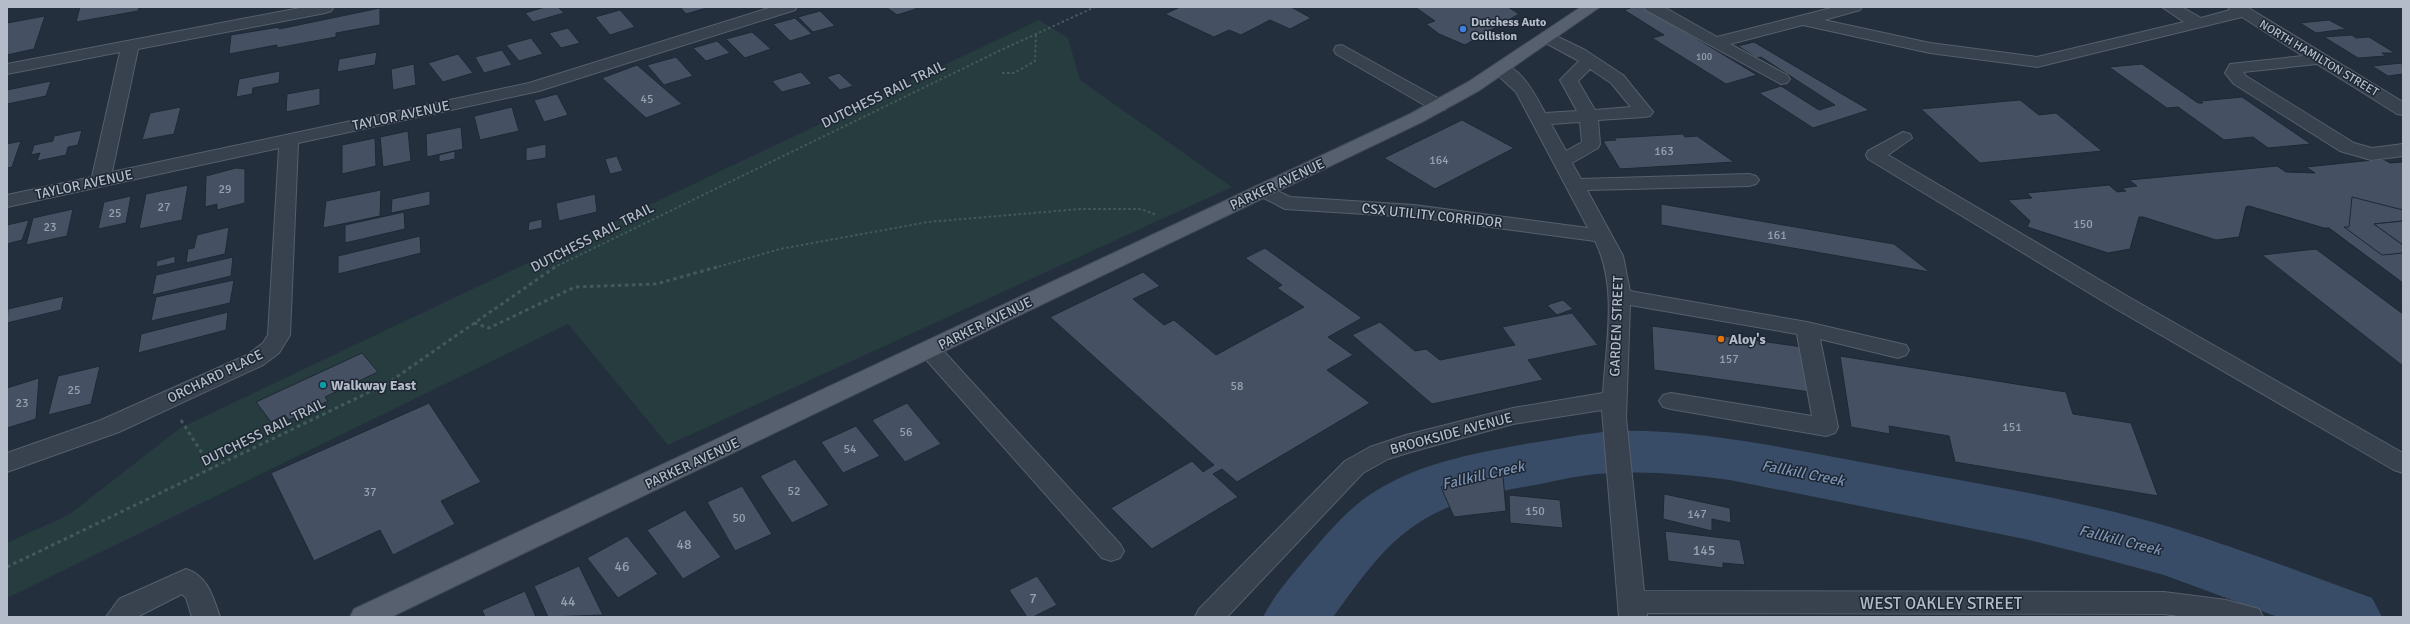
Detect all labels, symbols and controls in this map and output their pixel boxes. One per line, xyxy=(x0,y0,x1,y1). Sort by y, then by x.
place label: Dutchess Auto Collision xyxy=(1471,15,1546,44)
street label: NORTH HAMILTON STREET xyxy=(2256,17,2381,100)
marker: Dutchess Auto Collision xyxy=(1458,24,1468,34)
house number: 100 xyxy=(1696,51,1712,63)
street label: DUTCHESS RAIL TRAIL xyxy=(818,57,948,132)
house number: 45 xyxy=(641,92,653,107)
street label: TAYLOR AVENUE xyxy=(351,97,451,134)
house number: 163 xyxy=(1654,144,1674,159)
house number: 164 xyxy=(1429,153,1449,168)
street label: PARKER AVENUE xyxy=(1227,155,1327,214)
street label: TAYLOR AVENUE xyxy=(34,166,134,203)
house number: 29 xyxy=(219,182,231,197)
street label: DUTCHESS RAIL TRAIL xyxy=(528,199,657,276)
house number: 27 xyxy=(158,200,170,215)
street label: CSX UTILITY CORRIDOR xyxy=(1361,200,1503,231)
house number: 25 xyxy=(109,206,121,221)
house number: 150 xyxy=(2073,217,2093,232)
house number: 23 xyxy=(44,220,56,235)
house number: 161 xyxy=(1767,228,1787,243)
street label: GARDEN STREET xyxy=(1606,275,1627,377)
street label: PARKER AVENUE xyxy=(935,293,1035,354)
place label: Aloy's xyxy=(1729,331,1766,348)
marker: Aloy's xyxy=(1716,334,1726,344)
street label: ORCHARD PLACE xyxy=(165,346,266,407)
house number: 157 xyxy=(1719,352,1739,367)
place label: Walkway East xyxy=(331,377,417,394)
house number: 58 xyxy=(1231,379,1243,394)
marker: Walkway East xyxy=(318,380,328,390)
house number: 25 xyxy=(68,383,80,398)
street label: DUTCHESS RAIL TRAIL xyxy=(198,395,328,470)
house number: 23 xyxy=(16,396,28,411)
street label: BROOKSIDE AVENUE xyxy=(1388,409,1514,458)
house number: 151 xyxy=(2002,420,2022,435)
house number: 56 xyxy=(900,425,912,440)
street label: PARKER AVENUE xyxy=(642,434,742,493)
house number: 54 xyxy=(844,442,857,457)
water label: Fallkill Creek xyxy=(1440,456,1527,493)
water label: Fallkill Creek xyxy=(1760,456,1847,490)
house number: 52 xyxy=(788,484,800,499)
house number: 37 xyxy=(364,485,376,500)
house number: 150 xyxy=(1525,504,1545,519)
house number: 147 xyxy=(1687,507,1707,522)
house number: 50 xyxy=(733,511,745,526)
water label: Fallkill Creek xyxy=(2077,521,2164,559)
house number: 48 xyxy=(676,536,692,553)
house number: 145 xyxy=(1693,542,1715,559)
house number: 46 xyxy=(614,558,630,575)
house number: 7 xyxy=(1029,590,1037,607)
house number: 44 xyxy=(560,593,576,610)
street label: WEST OAKLEY STREET xyxy=(1860,593,2023,614)

